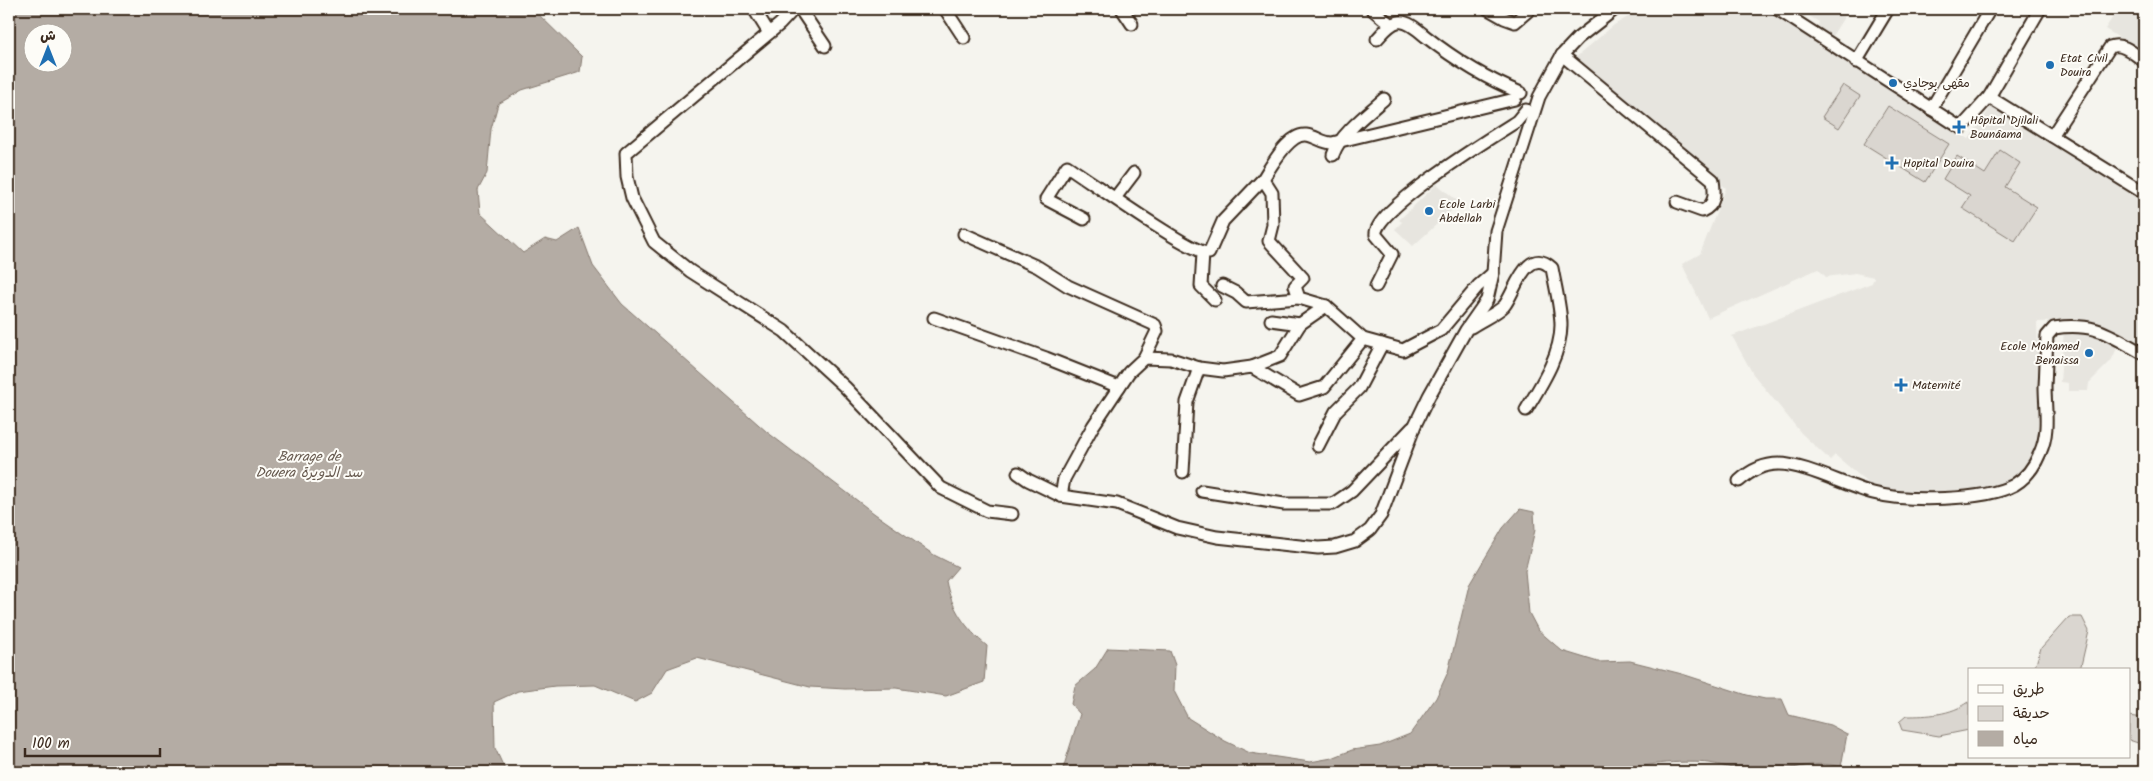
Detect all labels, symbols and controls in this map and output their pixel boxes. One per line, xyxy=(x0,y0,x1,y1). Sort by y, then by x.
north arrow xyxy=(22,22,72,72)
text: ش xyxy=(40,25,56,47)
place label: Etat Civil Douira xyxy=(2060,49,2108,82)
marker: Etat Civil Douira xyxy=(2044,59,2056,71)
place label: مقهى بوجادي xyxy=(1903,74,1970,93)
marker: مقهى بوجادي xyxy=(1887,77,1899,89)
place label: Hôpital Djilali Bounâama xyxy=(1970,111,2039,144)
marker: Hôpital Djilali Bounâama xyxy=(1952,120,1966,134)
place label: Hopital Douira xyxy=(1903,154,1975,173)
marker: Hopital Douira xyxy=(1885,156,1899,170)
place label: Ecole Larbi Abdellah xyxy=(1439,195,1496,228)
marker: Ecole Larbi Abdellah xyxy=(1423,205,1435,217)
place label: Ecole Mohamed Benaissa xyxy=(2000,337,2080,370)
marker: Ecole Mohamed Benaissa xyxy=(2083,347,2095,359)
place label: Maternité xyxy=(1912,376,1961,395)
marker: Maternité xyxy=(1894,378,1908,392)
water label: Barrage de Douera سد الدويرة xyxy=(256,446,363,484)
legend xyxy=(1968,668,2130,758)
text: طريق xyxy=(2013,678,2045,702)
text: حديقة xyxy=(2013,702,2050,726)
scale bar xyxy=(25,726,160,758)
text: مياه xyxy=(2013,728,2038,752)
text: 100 m xyxy=(32,732,70,756)

